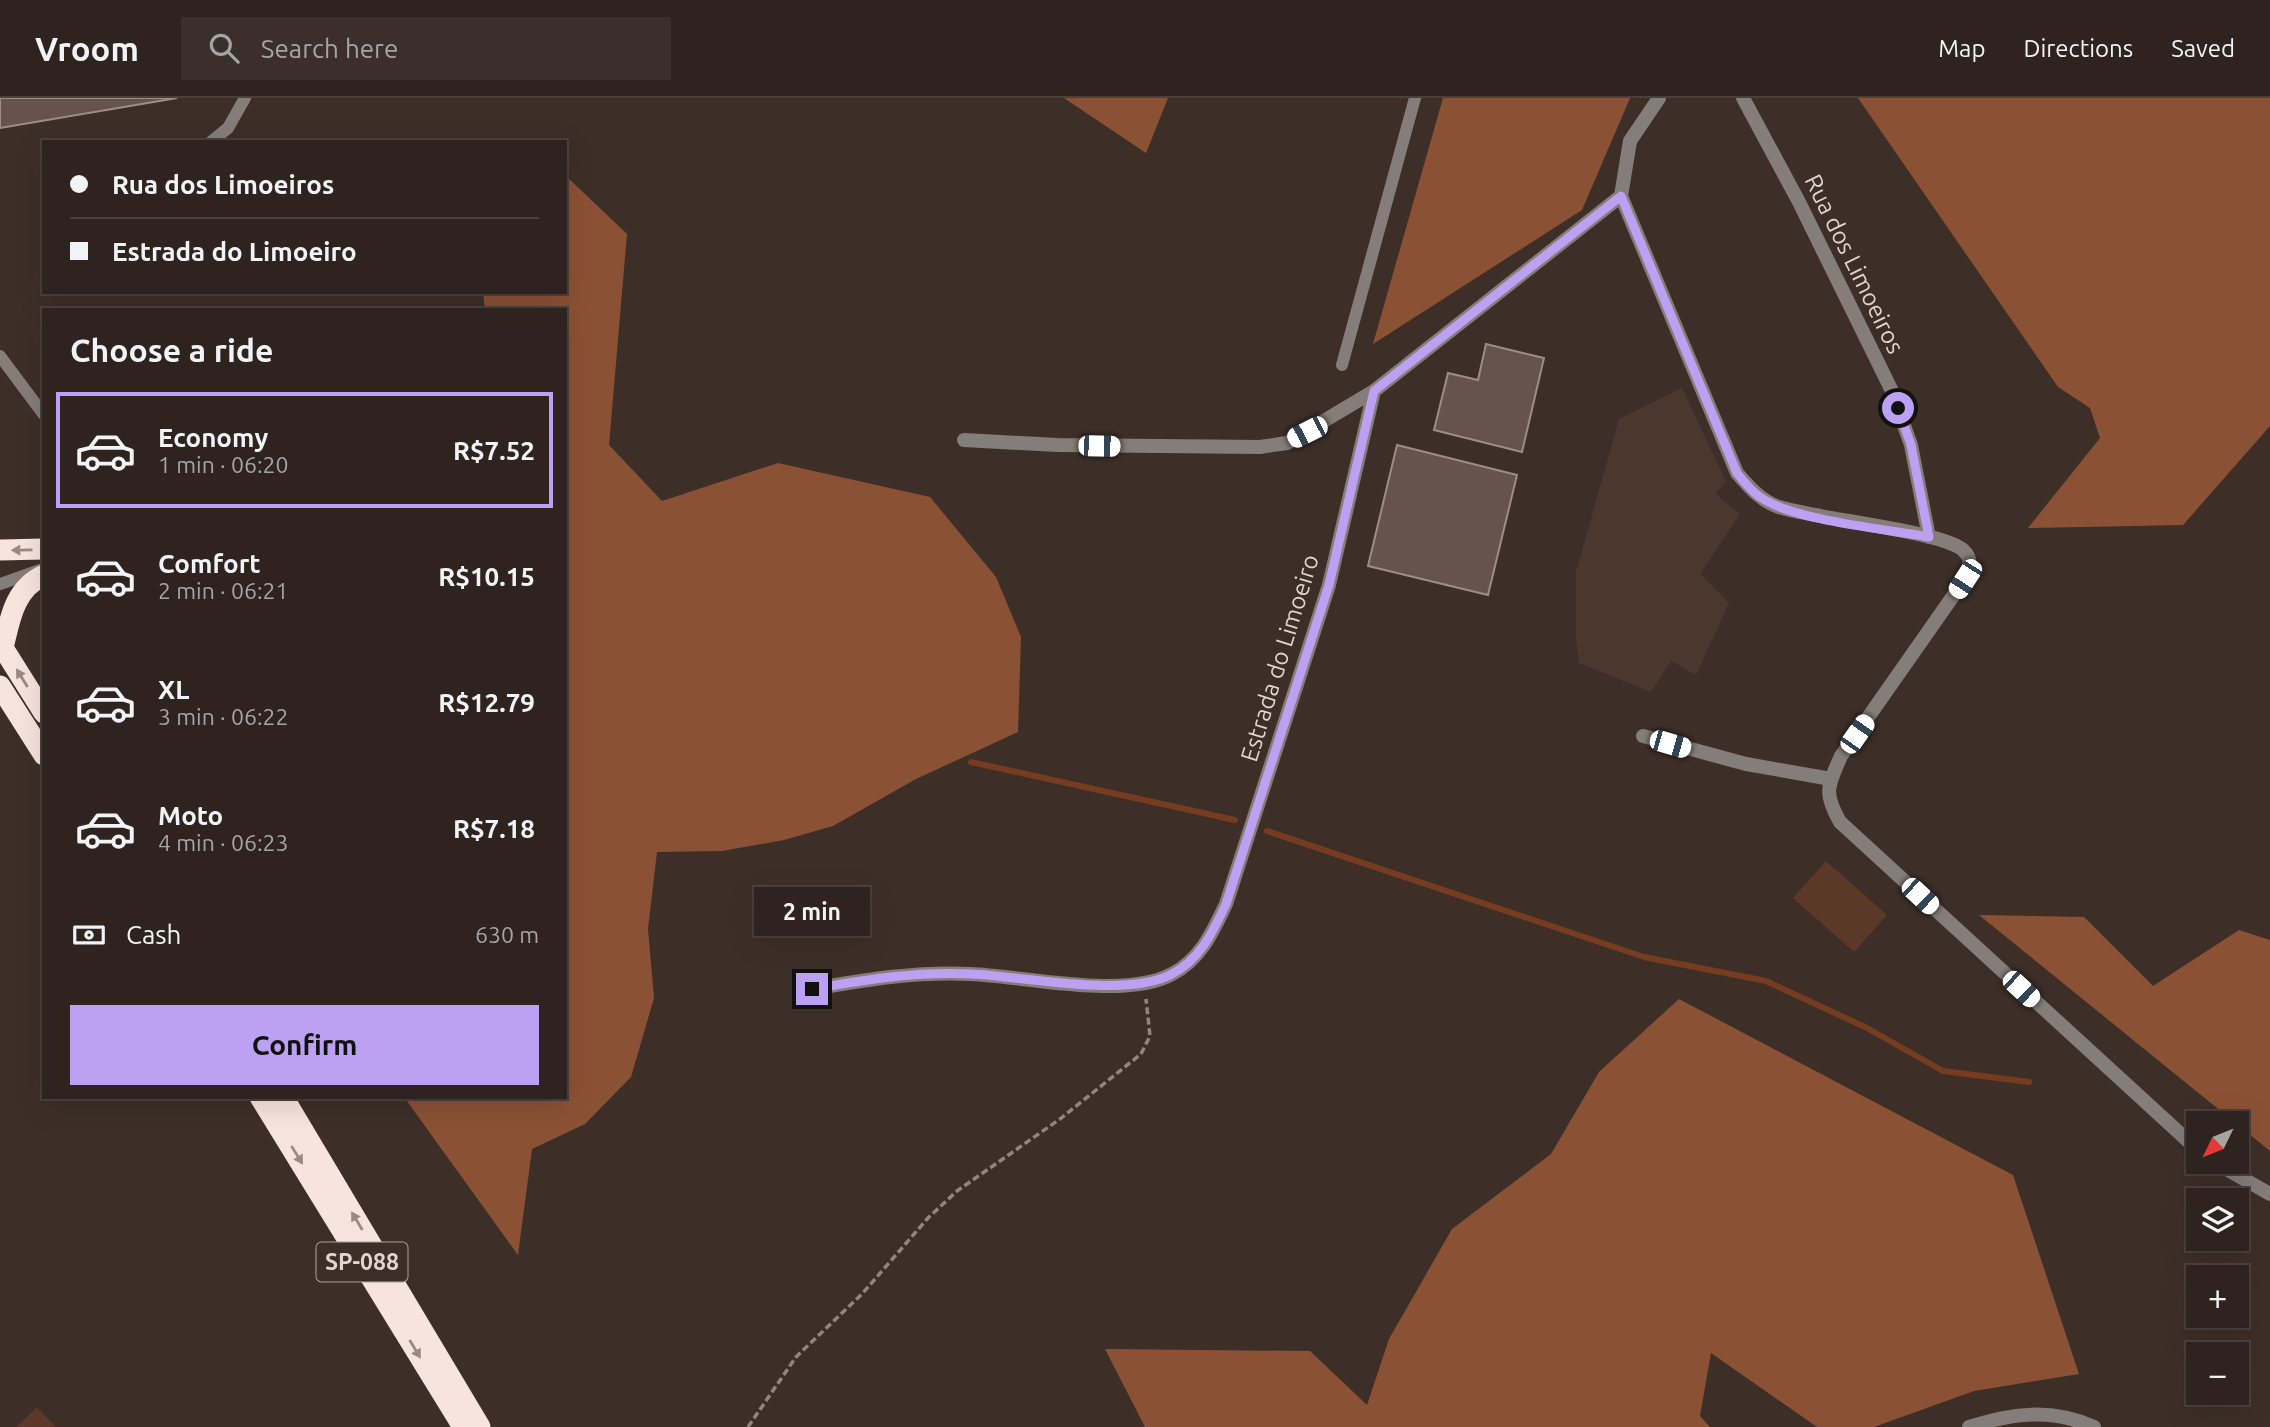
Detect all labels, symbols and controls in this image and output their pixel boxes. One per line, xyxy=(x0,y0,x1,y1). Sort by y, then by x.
search box xyxy=(181,17,671,80)
icon: search xyxy=(205,29,243,67)
text: Vroom xyxy=(35,30,139,67)
text: Search here xyxy=(261,34,398,63)
text: Map xyxy=(1938,35,1985,62)
text: Directions xyxy=(2023,35,2133,62)
text: Saved xyxy=(2171,35,2235,62)
text: Rua dos Limoeiros xyxy=(112,170,334,199)
street label: Rua dos Limoeiros xyxy=(1799,170,1910,358)
text: Estrada do Limoeiro xyxy=(112,237,357,266)
text: Choose a ride xyxy=(70,332,273,368)
route start xyxy=(1882,392,1914,424)
car xyxy=(1284,413,1331,451)
icon: car xyxy=(74,419,137,482)
text: Economy xyxy=(158,423,268,452)
car xyxy=(1078,435,1121,457)
text: R$7.52 xyxy=(453,436,535,465)
text: 1 min · 06:20 xyxy=(158,452,289,477)
one-way arrow xyxy=(11,544,33,555)
icon: car xyxy=(74,545,137,608)
text: Comfort xyxy=(158,549,261,578)
street label: Estrada do Limoeiro xyxy=(1235,551,1324,765)
car xyxy=(1945,556,1986,602)
text: R$10.15 xyxy=(438,562,535,591)
text: 2 min · 06:21 xyxy=(158,578,289,603)
one-way arrow xyxy=(15,668,28,688)
icon: car xyxy=(74,671,137,734)
text: XL xyxy=(158,675,189,704)
text: R$12.79 xyxy=(438,688,535,717)
text: 3 min · 06:22 xyxy=(158,704,289,729)
car xyxy=(1837,711,1878,757)
car xyxy=(1647,728,1694,760)
icon: car xyxy=(74,797,137,860)
text: Moto xyxy=(158,801,223,830)
text: R$7.18 xyxy=(453,814,535,843)
text: 4 min · 06:23 xyxy=(158,830,289,855)
car xyxy=(1898,874,1943,918)
callout: 2 min xyxy=(754,888,870,936)
text: 2 min xyxy=(783,899,841,924)
icon: cash xyxy=(70,916,108,954)
text: Cash xyxy=(126,920,181,949)
text: 630 m xyxy=(475,922,539,947)
car xyxy=(1999,967,2044,1011)
route end xyxy=(796,973,828,1005)
button: Confirm xyxy=(70,1005,539,1085)
north arrow xyxy=(2186,1111,2249,1174)
map controls xyxy=(2186,1111,2249,1405)
one-way arrow xyxy=(290,1145,303,1165)
button: layers xyxy=(2186,1188,2249,1251)
one-way arrow xyxy=(351,1212,364,1231)
road number: SP-088 xyxy=(316,1242,408,1282)
button: + xyxy=(2186,1265,2249,1328)
one-way arrow xyxy=(409,1340,422,1359)
button: − xyxy=(2186,1342,2249,1405)

